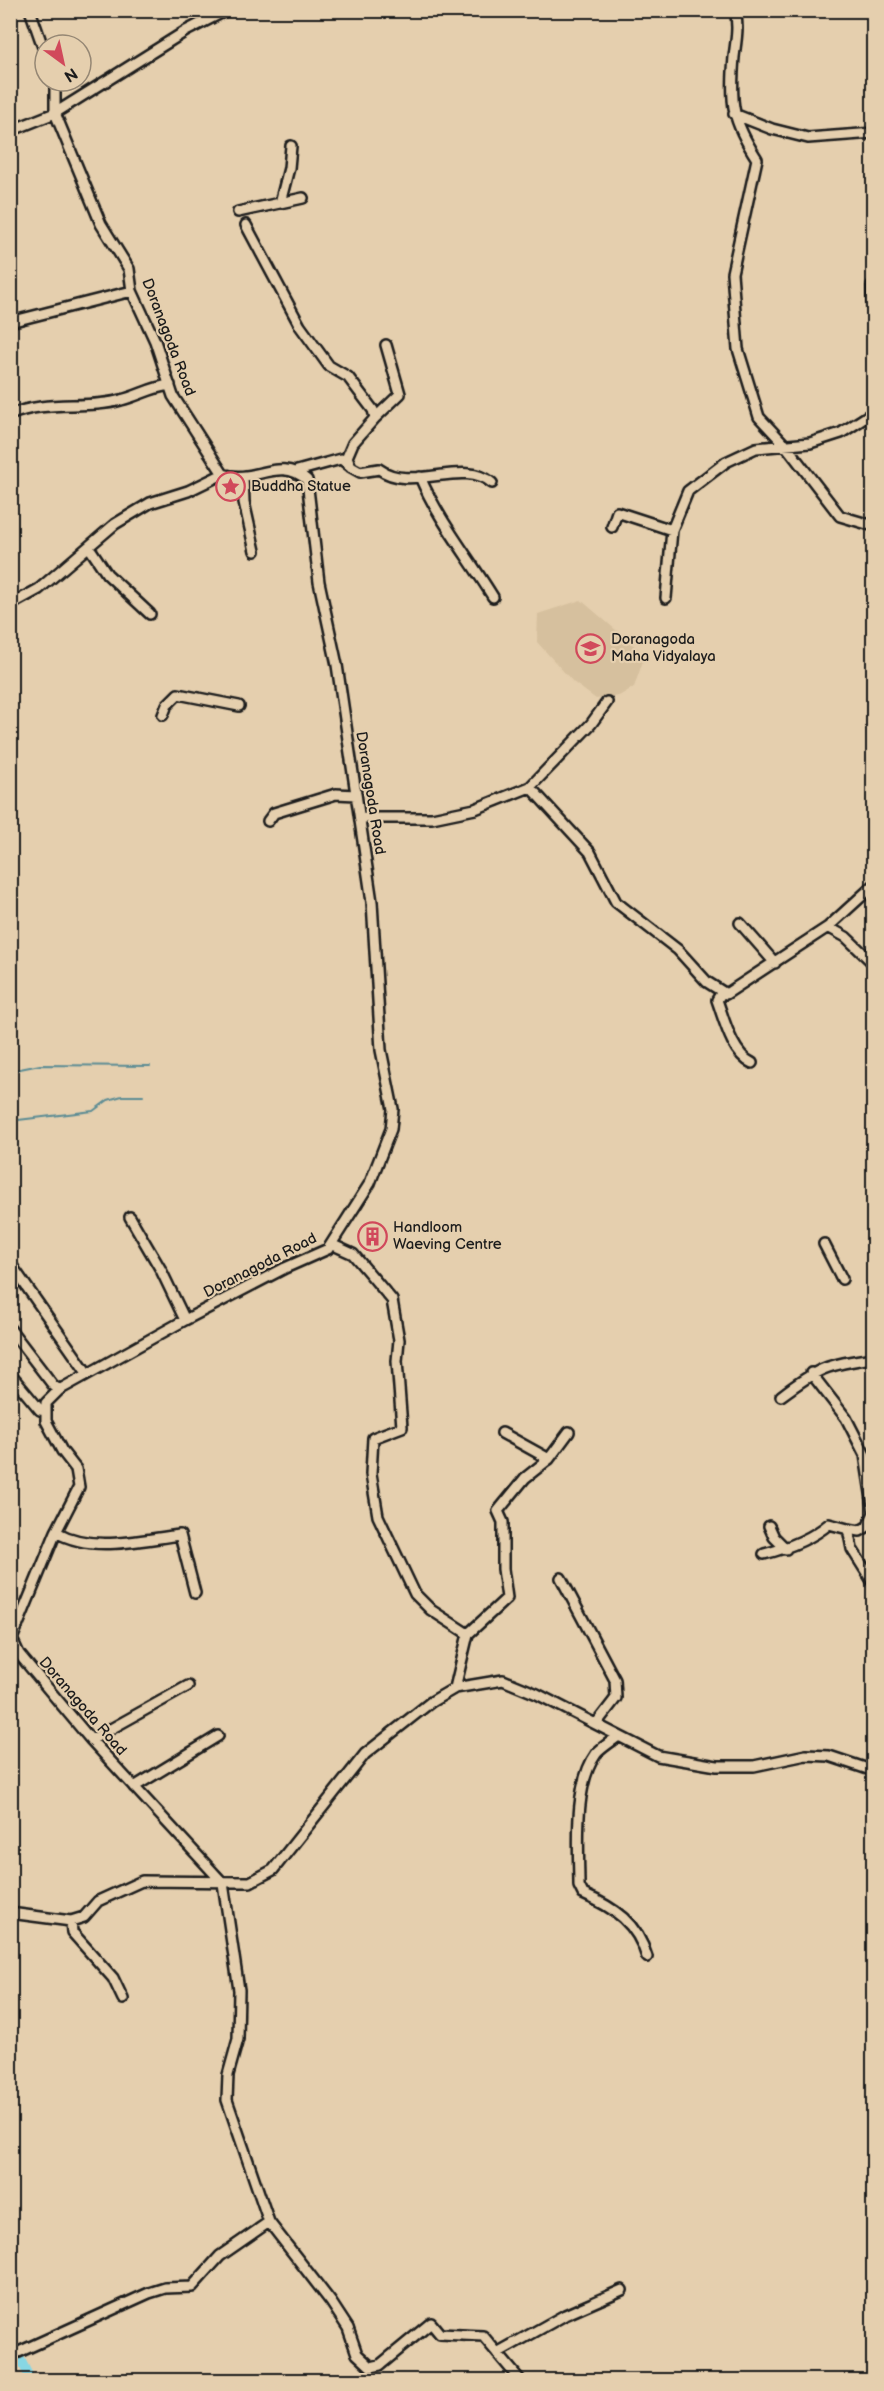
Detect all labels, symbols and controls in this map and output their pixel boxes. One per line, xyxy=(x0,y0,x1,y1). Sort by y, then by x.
north arrow xyxy=(33,33,93,93)
text: N xyxy=(60,63,81,86)
street label: Doranagoda Road xyxy=(137,276,200,399)
place icon: Buddha Statue xyxy=(214,470,246,502)
place label: Buddha Statue xyxy=(251,477,351,496)
place label: Doranagoda Maha Vidyalaya xyxy=(611,630,716,666)
school or university icon: Doranagoda Maha Vidyalaya xyxy=(574,632,606,664)
street label: Doranagoda Road xyxy=(351,730,390,856)
place label: Handloom Waeving Centre xyxy=(393,1218,502,1254)
building icon: Handloom Waeving Centre xyxy=(356,1220,388,1252)
street label: Doranagoda Road xyxy=(200,1229,320,1302)
street label: Doranagoda Road xyxy=(35,1653,131,1760)

